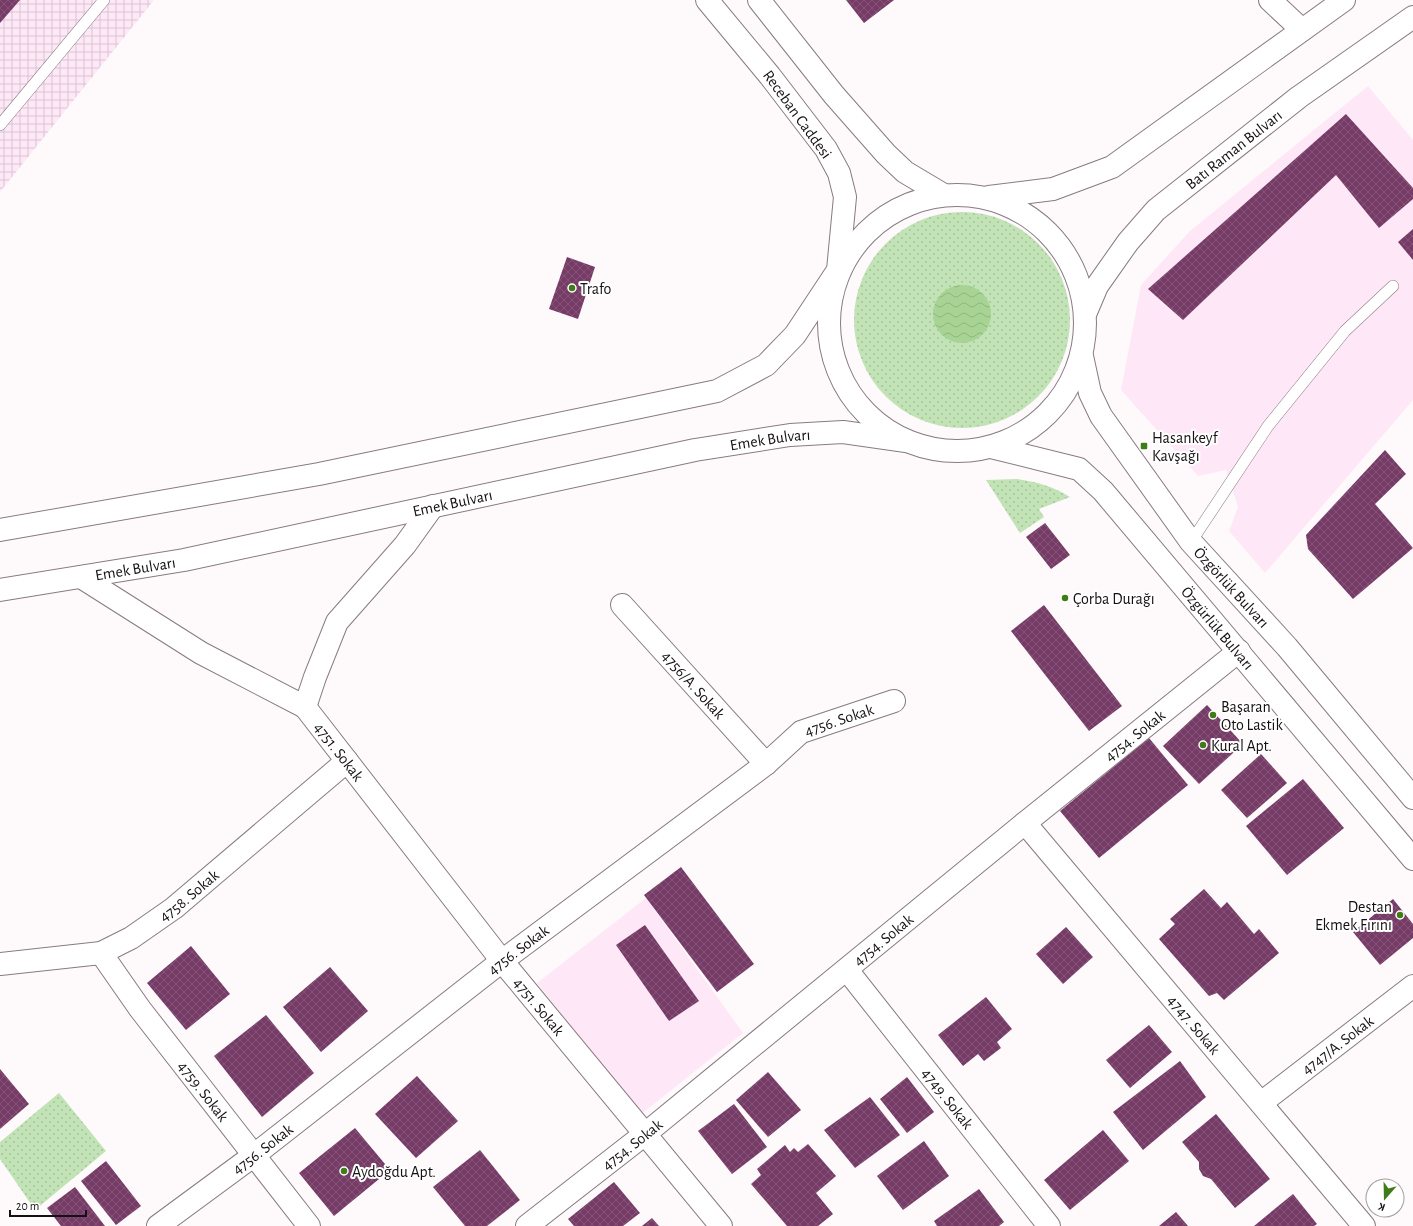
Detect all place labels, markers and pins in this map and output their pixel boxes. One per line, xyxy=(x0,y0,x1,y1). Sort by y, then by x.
place label: Trafo xyxy=(580,281,612,297)
marker: Trafo xyxy=(567,283,577,293)
place label: Hasankeyf Kavşağı xyxy=(1152,430,1219,464)
marker: Hasankeyf Kavşağı xyxy=(1139,441,1149,451)
place label: Çorba Durağı xyxy=(1073,591,1155,607)
marker: Çorba Durağı xyxy=(1060,593,1070,603)
place label: Başaran Oto Lastik xyxy=(1221,699,1283,733)
marker: Başaran Oto Lastik xyxy=(1208,710,1218,720)
place label: Kural Apt. xyxy=(1211,738,1272,754)
marker: Kural Apt. xyxy=(1198,740,1208,750)
place label: Destan Ekmek Fırını xyxy=(1315,899,1392,933)
marker: Destan Ekmek Fırını xyxy=(1395,910,1405,920)
place label: Aydoğdu Apt. xyxy=(352,1164,436,1181)
marker: Aydoğdu Apt. xyxy=(339,1166,349,1176)

